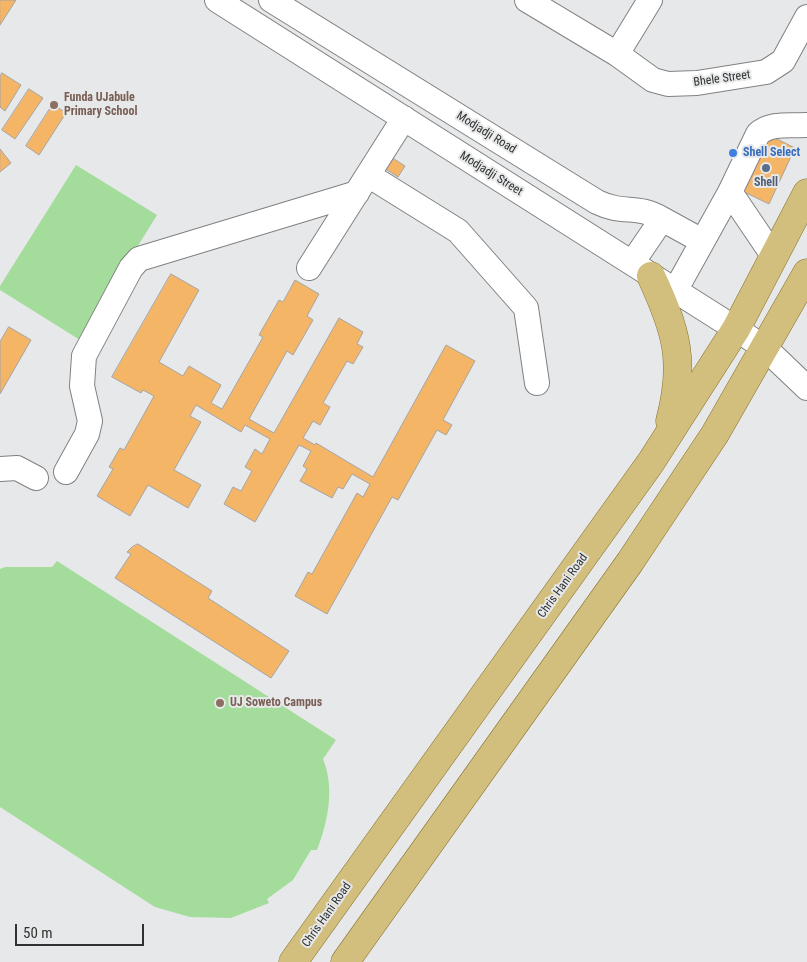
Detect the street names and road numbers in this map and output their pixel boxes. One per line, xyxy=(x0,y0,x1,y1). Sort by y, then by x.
street label: Bhele Street xyxy=(693,68,751,90)
street label: Modjadji Road xyxy=(453,109,519,157)
street label: Modjadji Street xyxy=(457,149,525,199)
street label: Chris Hani Road xyxy=(535,551,591,621)
street label: Chris Hani Road xyxy=(299,880,355,950)

